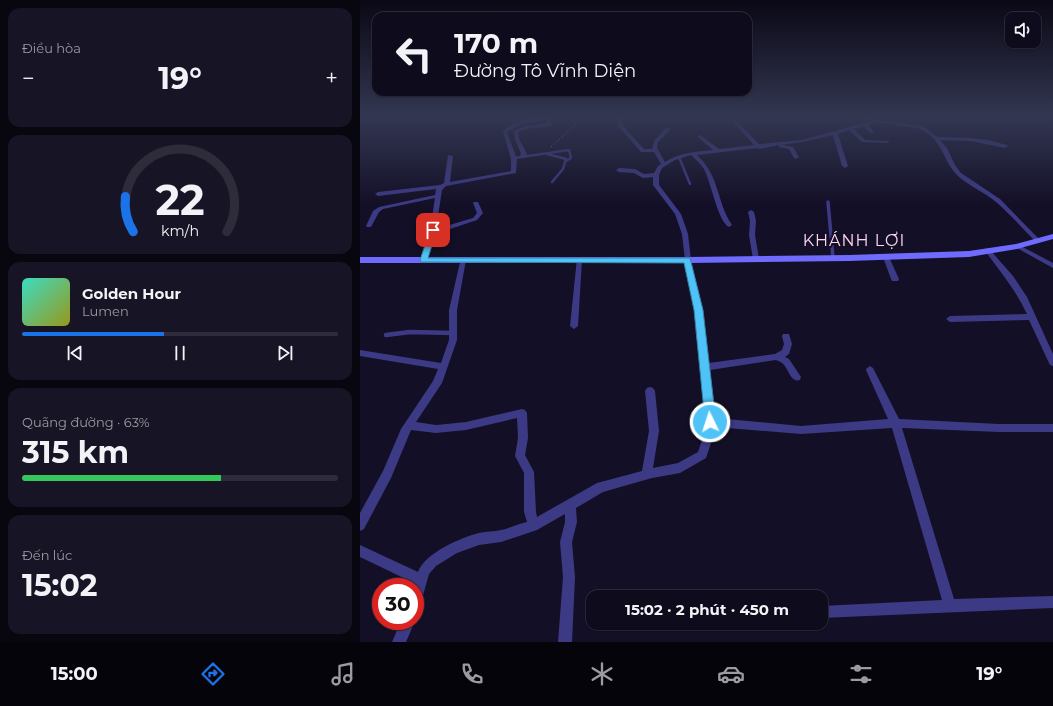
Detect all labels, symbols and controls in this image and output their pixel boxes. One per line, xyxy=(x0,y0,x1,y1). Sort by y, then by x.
map controls xyxy=(1005,12,1041,48)
button: sound xyxy=(1005,12,1041,48)
text: 170 m xyxy=(454,26,538,60)
icon: left xyxy=(388,28,440,80)
text: Điều hòa xyxy=(22,40,81,56)
text: 19° xyxy=(158,60,202,97)
text: Đường Tô Vĩnh Diện xyxy=(454,60,636,82)
text: − xyxy=(22,65,35,92)
text: + xyxy=(325,65,338,92)
text: 22 xyxy=(155,175,205,225)
pin xyxy=(416,213,450,247)
icon: arrive xyxy=(422,219,444,241)
text: km/h xyxy=(161,222,199,240)
district label: KHÁNH LỢI xyxy=(803,231,905,250)
text: Golden Hour xyxy=(82,284,181,303)
text: Lumen xyxy=(82,303,129,319)
icon: previous xyxy=(64,342,86,364)
icon: pause xyxy=(169,342,191,364)
icon: next xyxy=(274,342,296,364)
position arrow xyxy=(689,401,731,443)
text: Quãng đường · 63% xyxy=(22,414,150,430)
text: 315 km xyxy=(22,434,129,471)
text: Đến lúc xyxy=(22,547,72,563)
text: 15:02 xyxy=(22,567,97,604)
speed limit sign: 30 xyxy=(372,578,424,630)
text: 15:02 · 2 phút · 450 m xyxy=(625,600,789,619)
icon: directions xyxy=(199,660,227,688)
icon: music xyxy=(329,660,357,688)
icon: phone xyxy=(458,660,486,688)
icon: climate xyxy=(588,660,616,688)
icon: car xyxy=(717,660,745,688)
icon: filters xyxy=(847,660,875,688)
text: 15:00 xyxy=(51,663,98,685)
text: 19° xyxy=(976,663,1002,685)

